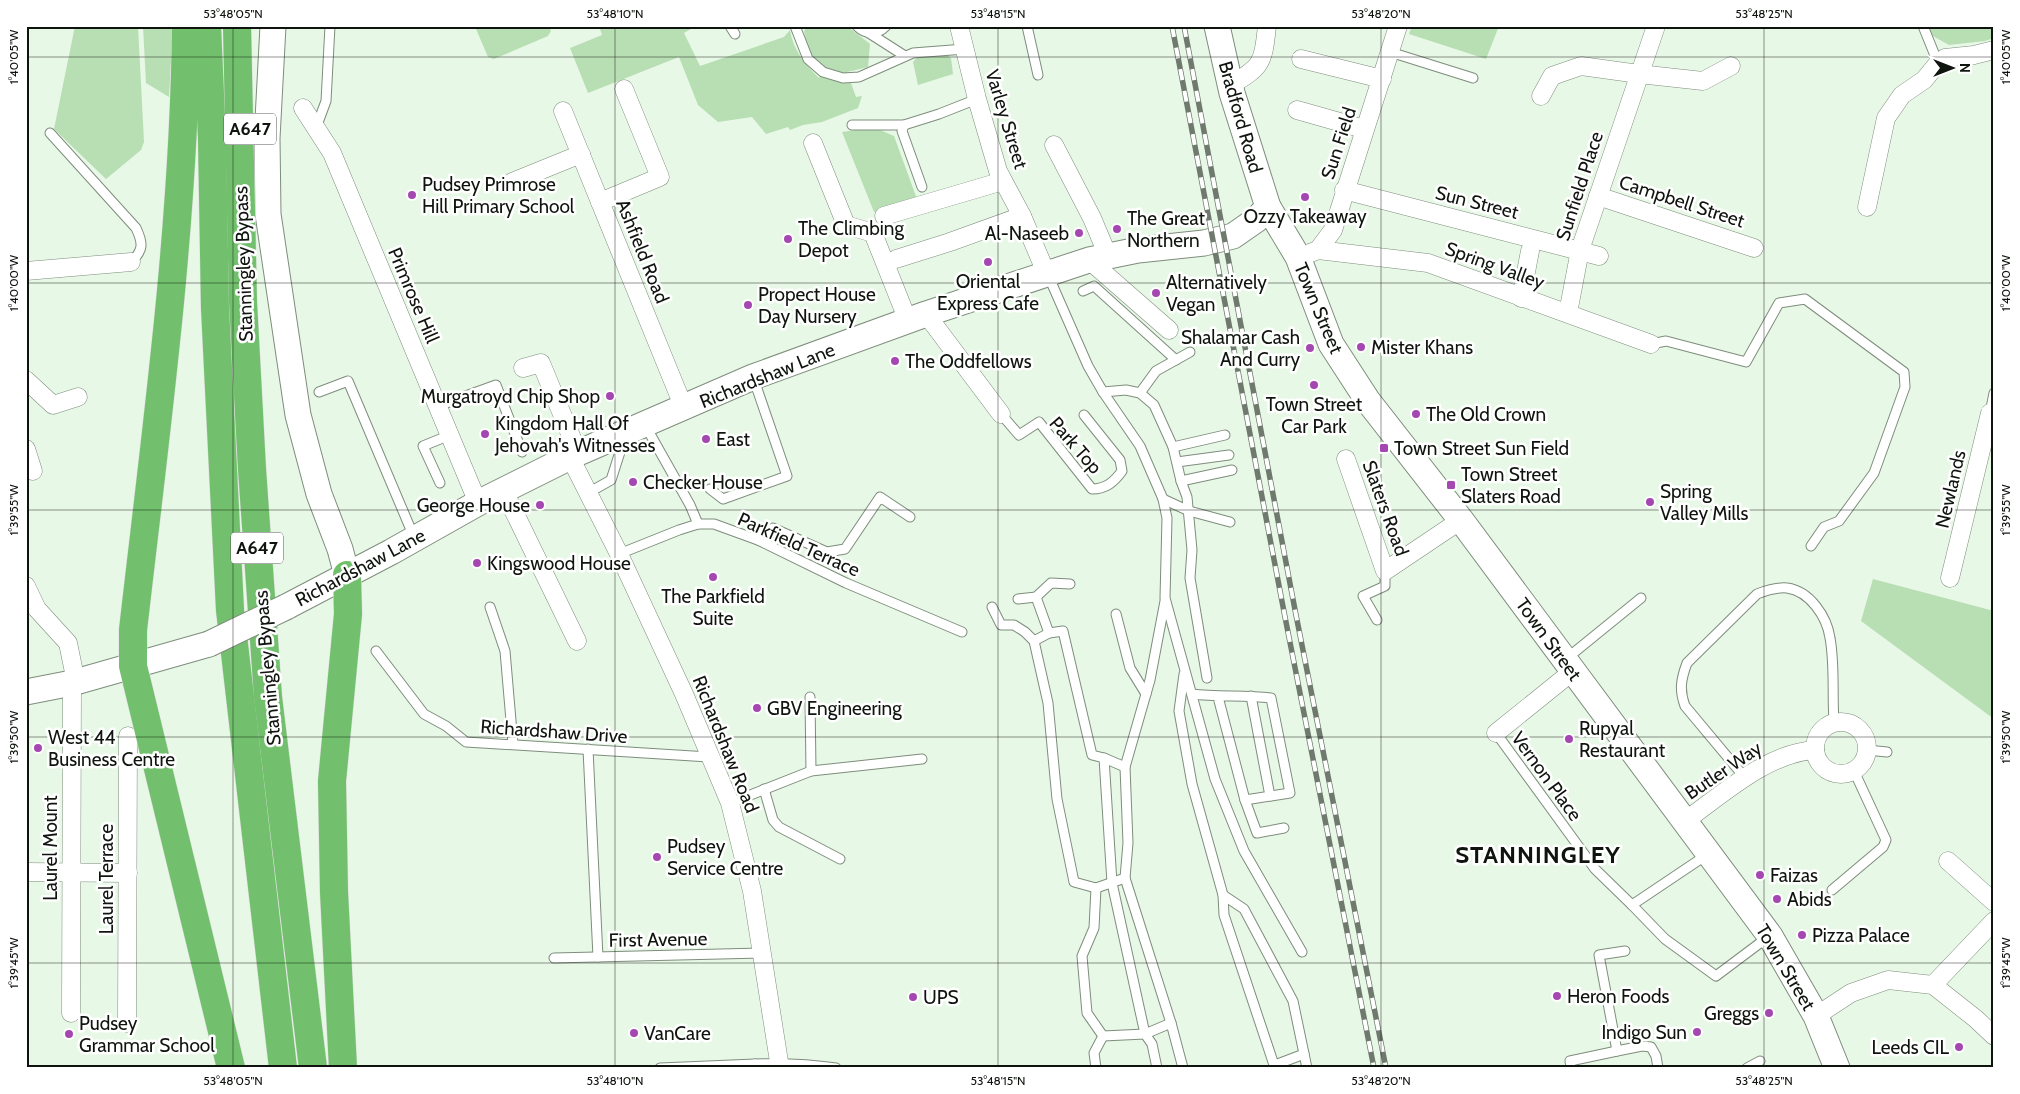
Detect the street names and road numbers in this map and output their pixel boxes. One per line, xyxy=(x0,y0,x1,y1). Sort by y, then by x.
street label: Bradford Road xyxy=(1214,59,1267,176)
street label: Varley Street xyxy=(981,67,1033,172)
street label: Sun Field xyxy=(1316,104,1361,182)
road number: A647 xyxy=(224,114,276,144)
street label: Sunfield Place xyxy=(1551,128,1608,244)
street label: Campbell Street xyxy=(1616,170,1748,233)
street label: Sun Street xyxy=(1433,181,1521,224)
street label: Stanningley Bypass xyxy=(229,186,258,342)
street label: Ashfield Road xyxy=(611,196,674,307)
street label: Spring Valley xyxy=(1442,237,1548,294)
street label: Primrose Hill xyxy=(383,244,444,347)
street label: Town Street xyxy=(1289,259,1348,358)
street label: Richardshaw Lane xyxy=(696,338,838,413)
street label: Park Top xyxy=(1045,412,1107,479)
street label: Newlands xyxy=(1930,448,1971,530)
street label: Slaters Road xyxy=(1358,457,1413,559)
street label: Parkfield Terrace xyxy=(734,507,864,582)
street label: Richardshaw Lane xyxy=(291,523,429,611)
road number: A647 xyxy=(231,532,283,564)
street label: Stanningley Bypass xyxy=(249,589,286,746)
street label: Town Street xyxy=(1511,594,1587,686)
street label: Richardshaw Road xyxy=(688,672,764,816)
street label: Richardshaw Drive xyxy=(480,715,629,748)
street label: Vernon Place xyxy=(1507,727,1587,826)
street label: Butler Way xyxy=(1681,736,1766,804)
street label: Laurel Mount xyxy=(39,795,62,901)
street label: Laurel Terrace xyxy=(95,824,118,934)
street label: Town Street xyxy=(1751,920,1821,1015)
street label: First Avenue xyxy=(608,927,708,952)

